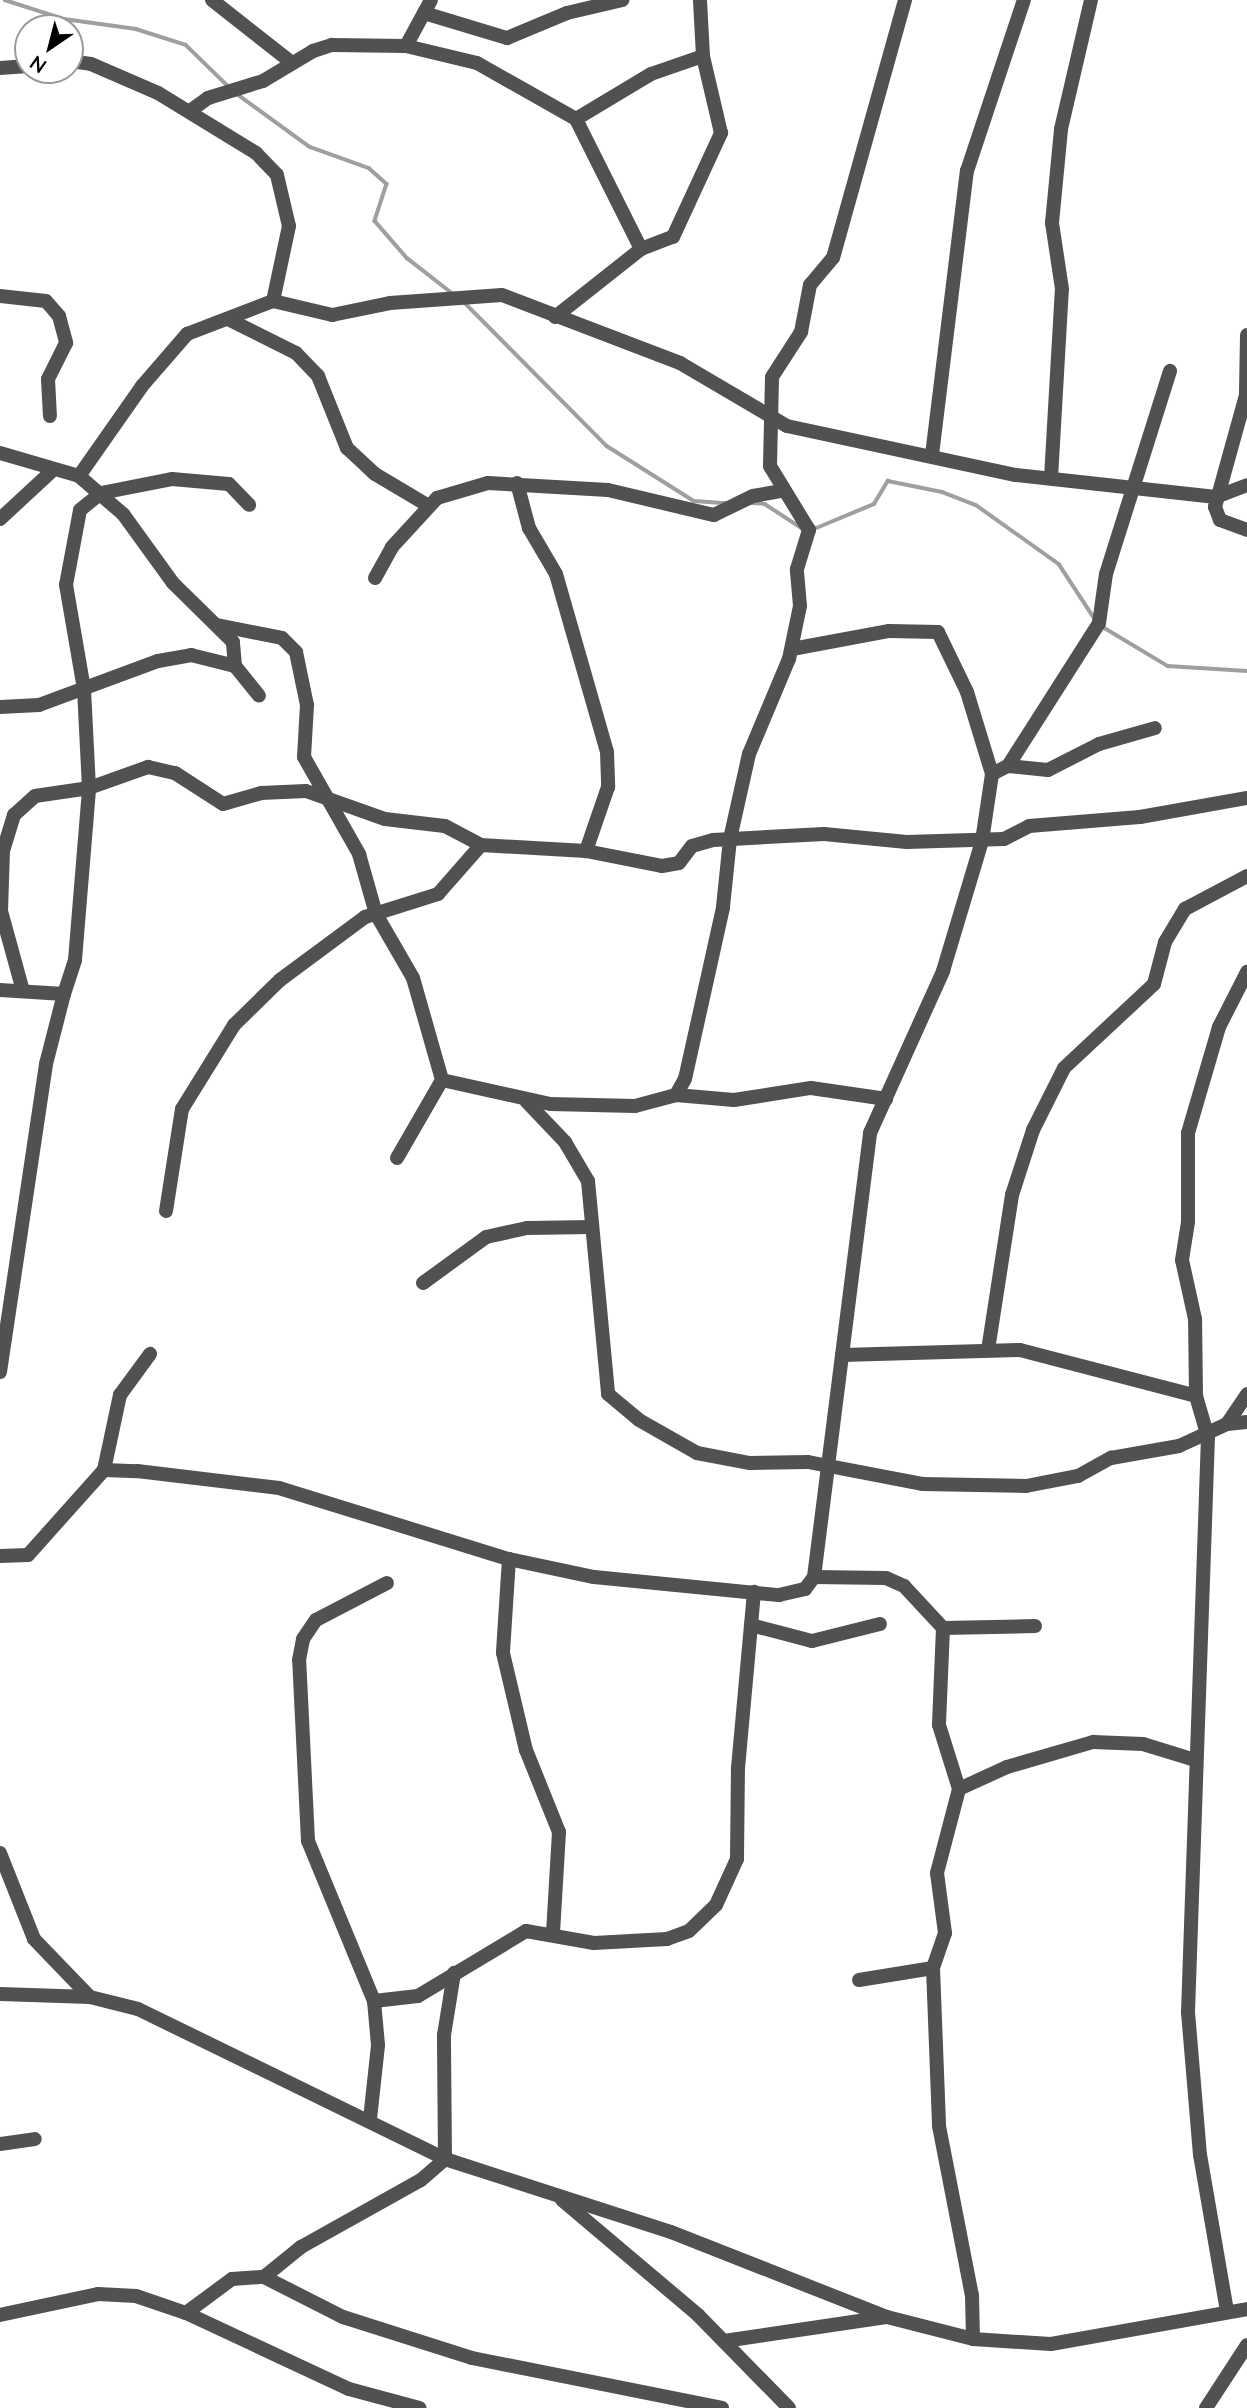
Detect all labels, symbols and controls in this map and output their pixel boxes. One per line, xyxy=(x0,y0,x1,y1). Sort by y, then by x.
north arrow xyxy=(14,14,84,84)
text: N xyxy=(25,51,50,79)

